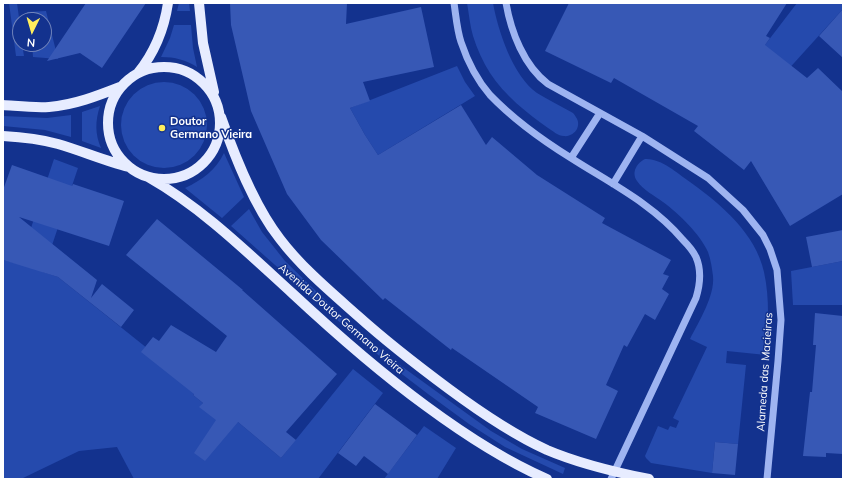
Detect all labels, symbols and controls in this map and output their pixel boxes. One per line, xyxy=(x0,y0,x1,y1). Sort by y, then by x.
north arrow xyxy=(12,12,52,52)
text: N xyxy=(26,36,36,50)
place label: Doutor Germano Vieira xyxy=(170,115,252,141)
marker: Doutor Germano Vieira xyxy=(157,123,167,133)
street label: Avenida Doutor Germano Vieira xyxy=(276,261,406,377)
street label: Alameda das Macieiras xyxy=(754,312,776,432)

